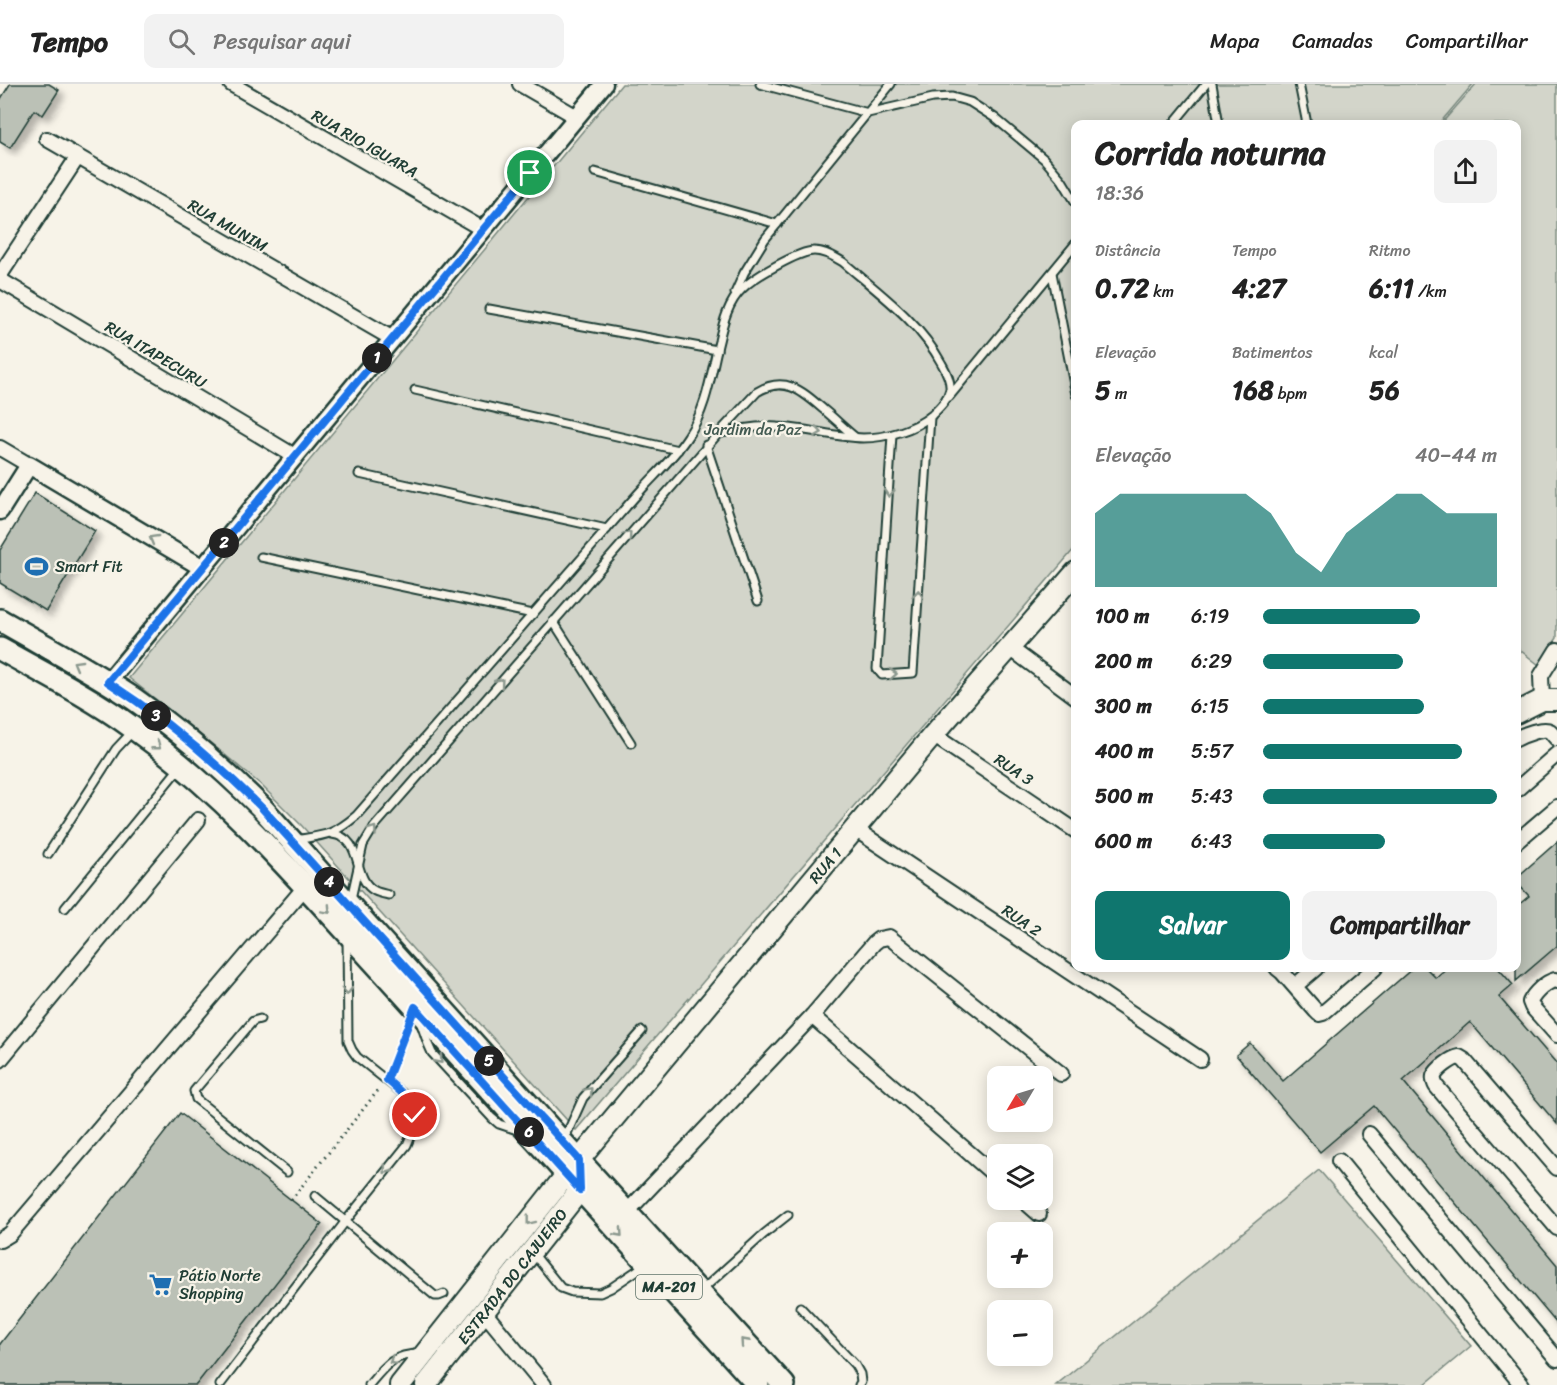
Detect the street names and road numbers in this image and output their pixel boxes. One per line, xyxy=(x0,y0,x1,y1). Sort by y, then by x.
street label: RUA RIO IGUARA xyxy=(306,101,423,186)
street label: RUA MUNIM xyxy=(182,191,273,260)
street label: RUA ITAPECURU xyxy=(99,313,213,397)
street label: RUA 3 xyxy=(988,745,1040,794)
street label: RUA 1 xyxy=(801,840,850,890)
street label: RUA 2 xyxy=(996,896,1048,945)
street label: ESTRADA DO CAJUEIRO xyxy=(450,1202,575,1351)
road number: MA-201 xyxy=(636,1275,702,1299)

